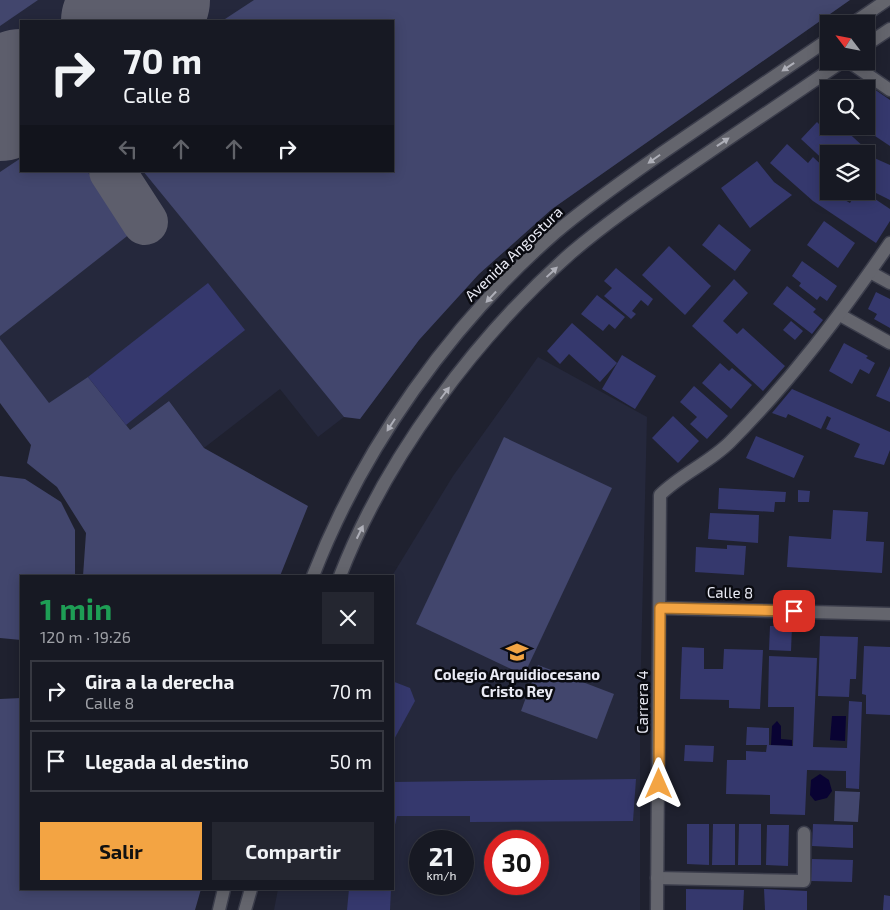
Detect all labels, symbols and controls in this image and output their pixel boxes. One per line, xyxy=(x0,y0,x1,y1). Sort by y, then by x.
north arrow xyxy=(820,15,875,70)
map controls xyxy=(820,15,875,200)
text: 70 m xyxy=(123,39,202,81)
icon: right xyxy=(40,40,105,105)
one-way arrow xyxy=(782,62,795,72)
button: search xyxy=(820,80,875,135)
text: Calle 8 xyxy=(123,81,191,107)
icon: left xyxy=(114,135,142,163)
icon: ahead xyxy=(167,135,195,163)
icon: ahead xyxy=(220,135,248,163)
icon: right xyxy=(273,135,301,163)
one-way arrow xyxy=(717,137,730,147)
button: layers xyxy=(820,145,875,200)
one-way arrow xyxy=(648,154,661,164)
street label: Avenida Angostura xyxy=(461,202,566,304)
one-way arrow xyxy=(546,266,558,278)
one-way arrow xyxy=(485,291,497,303)
one-way arrow xyxy=(440,386,450,400)
one-way arrow xyxy=(387,419,396,432)
one-way arrow xyxy=(356,525,364,539)
street label: Calle 8 xyxy=(707,583,753,601)
text: 1 min xyxy=(40,590,112,626)
pin xyxy=(773,590,815,632)
button: close xyxy=(322,592,374,644)
icon: arrive xyxy=(780,597,808,625)
text: 120 m · 19:26 xyxy=(40,627,131,646)
school or university icon: Colegio Arquidiocesano Cristo Rey xyxy=(504,639,530,665)
place label: Colegio Arquidiocesano Cristo Rey xyxy=(434,665,600,701)
text: Gira a la derecha xyxy=(85,670,234,693)
street label: Carrera 4 xyxy=(633,670,651,734)
icon: right xyxy=(42,677,70,705)
text: 70 m xyxy=(330,680,372,703)
text: Calle 8 xyxy=(85,693,134,712)
icon: arrive xyxy=(42,747,70,775)
text: Llegada al destino xyxy=(85,750,249,773)
text: 50 m xyxy=(329,750,372,773)
position arrow xyxy=(632,757,684,809)
button: Salir xyxy=(40,822,202,880)
button: Compartir xyxy=(212,822,374,880)
speed limit sign: 30 xyxy=(484,830,549,895)
text: 21 xyxy=(429,841,454,871)
text: km/h xyxy=(427,868,456,882)

